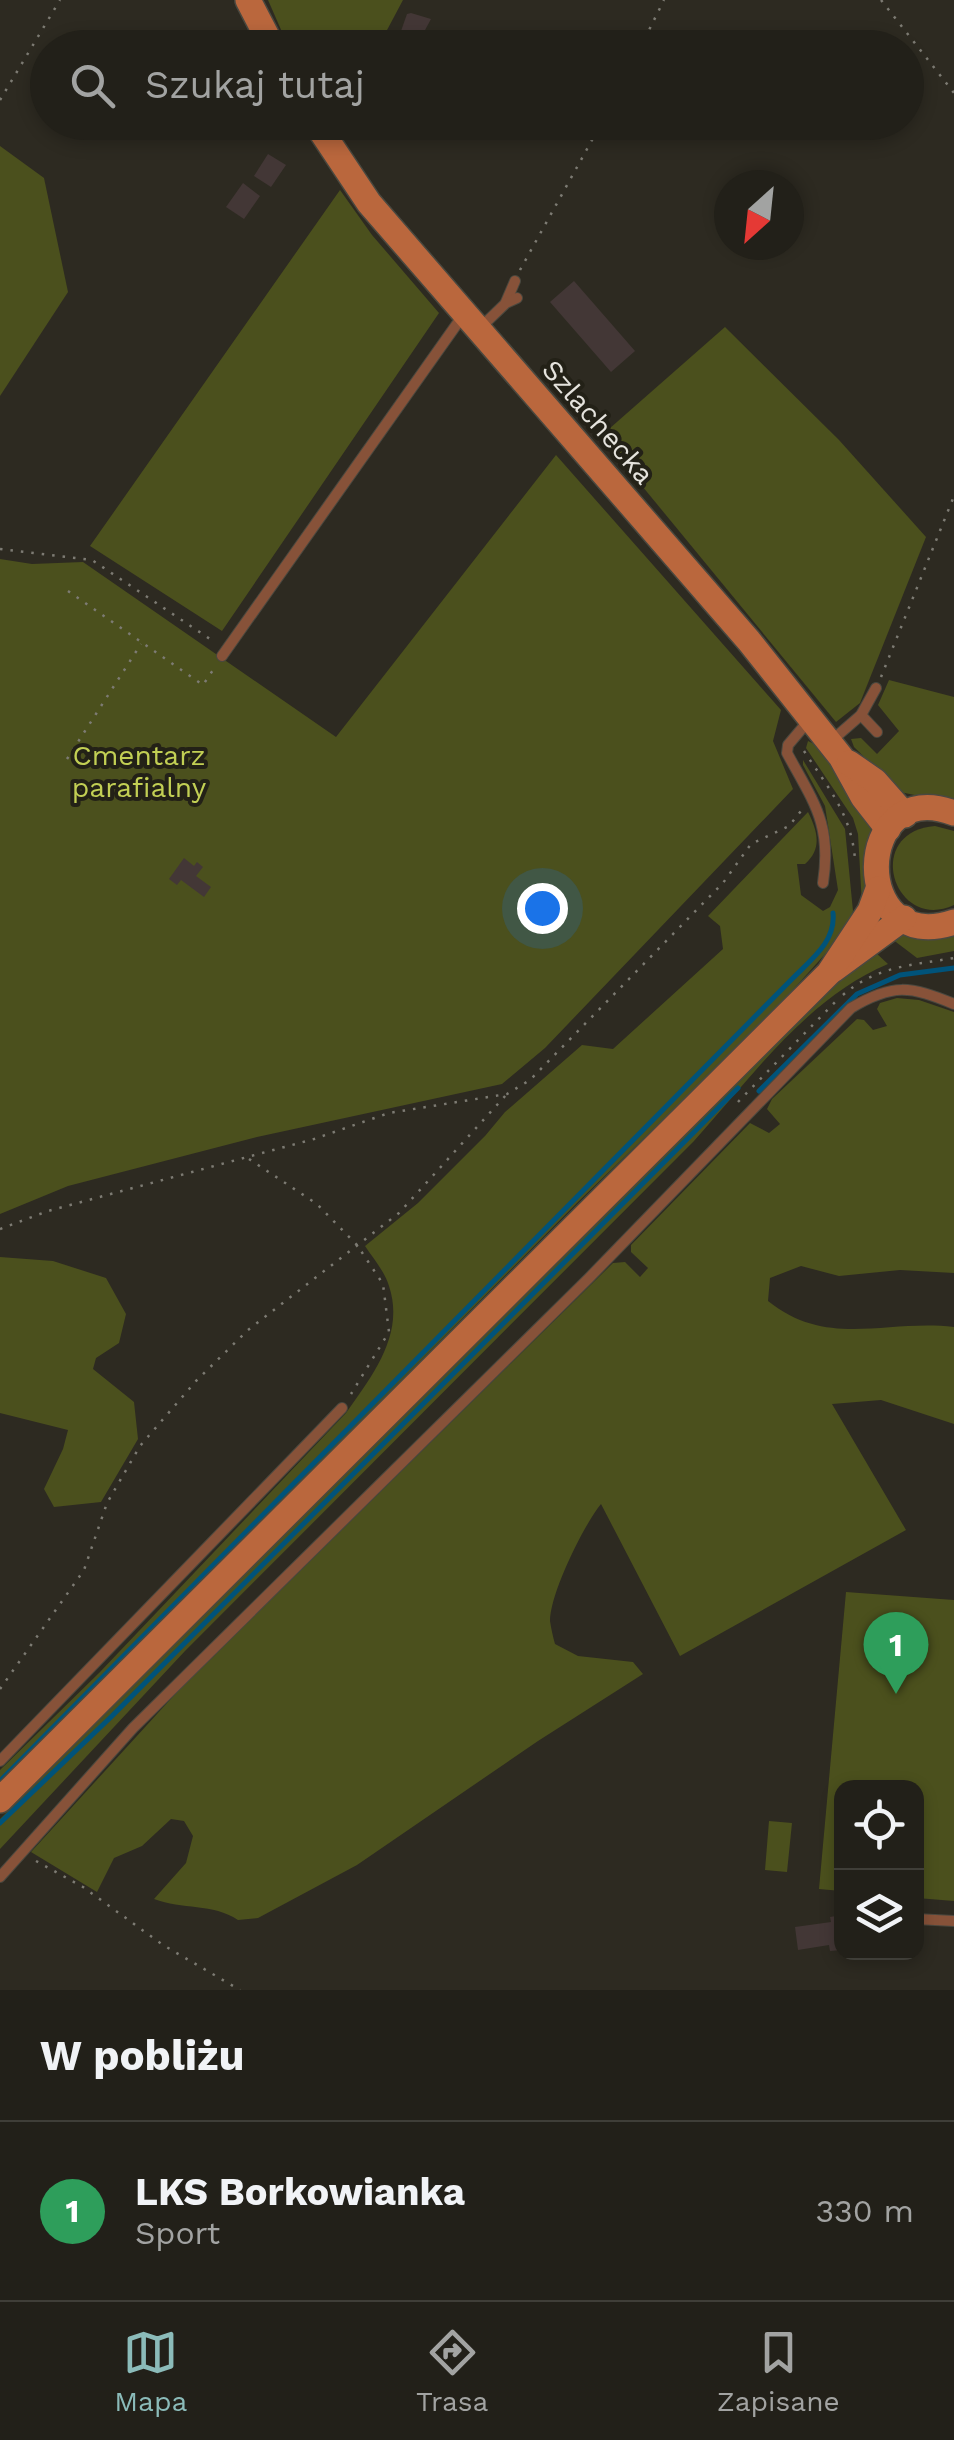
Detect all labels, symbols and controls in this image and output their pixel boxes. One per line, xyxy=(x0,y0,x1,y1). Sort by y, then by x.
search box xyxy=(30,30,924,140)
icon: search xyxy=(65,58,120,113)
text: Szukaj tutaj xyxy=(145,63,365,107)
north arrow xyxy=(714,170,804,260)
street label: Szlachecka xyxy=(535,353,661,491)
park label: Cmentarz parafialny xyxy=(72,739,207,804)
your location xyxy=(517,883,568,934)
pin: 1 xyxy=(864,1612,928,1694)
map controls xyxy=(834,1780,924,1960)
button: locate xyxy=(834,1780,924,1870)
button: layers xyxy=(834,1870,924,1960)
text: W pobliżu xyxy=(40,2031,245,2080)
text: LKS Borkowianka xyxy=(135,2170,465,2214)
text: 1 xyxy=(66,2192,79,2230)
text: 330 m xyxy=(815,2192,914,2230)
text: Sport xyxy=(135,2214,220,2252)
tab: Mapa xyxy=(114,2325,187,2418)
tab: Trasa xyxy=(416,2325,488,2418)
tab: Zapisane xyxy=(717,2325,840,2418)

